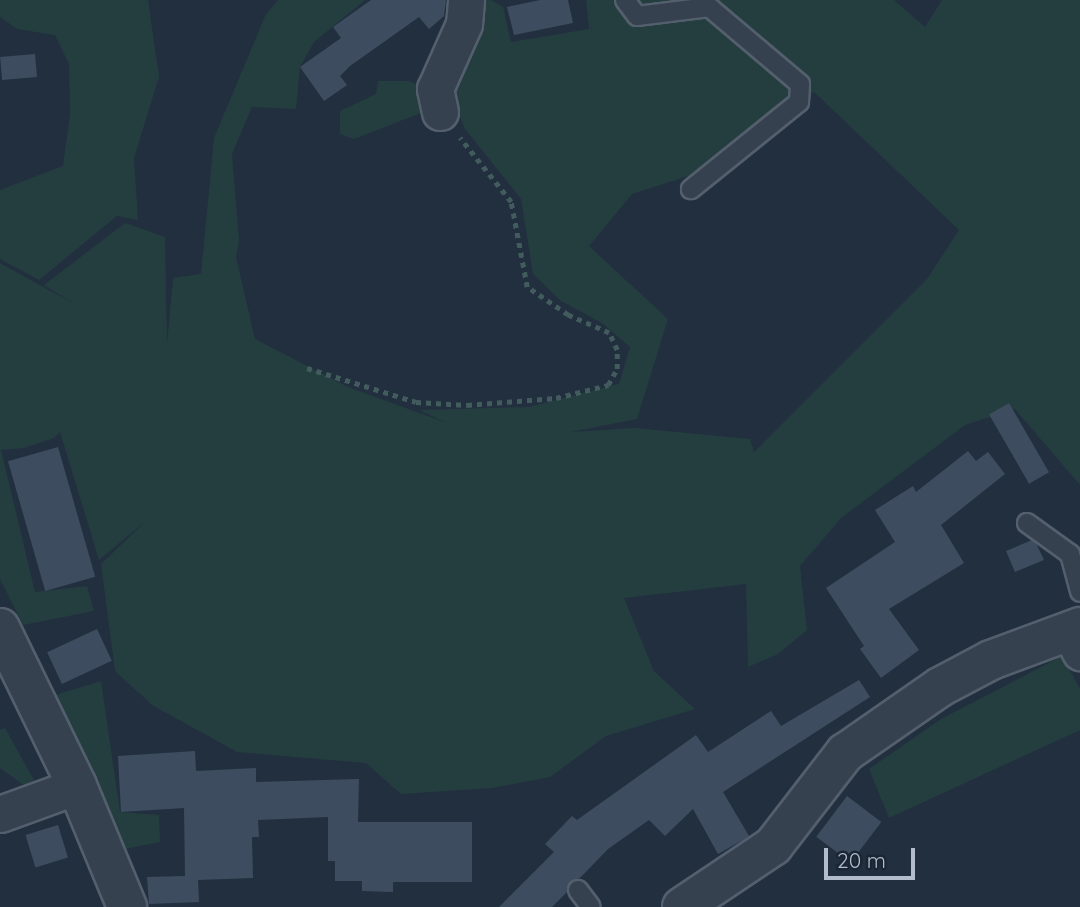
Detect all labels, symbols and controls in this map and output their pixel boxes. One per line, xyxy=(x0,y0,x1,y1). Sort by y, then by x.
scale bar xyxy=(828,834,919,878)
text: 20 m xyxy=(837,847,886,873)

